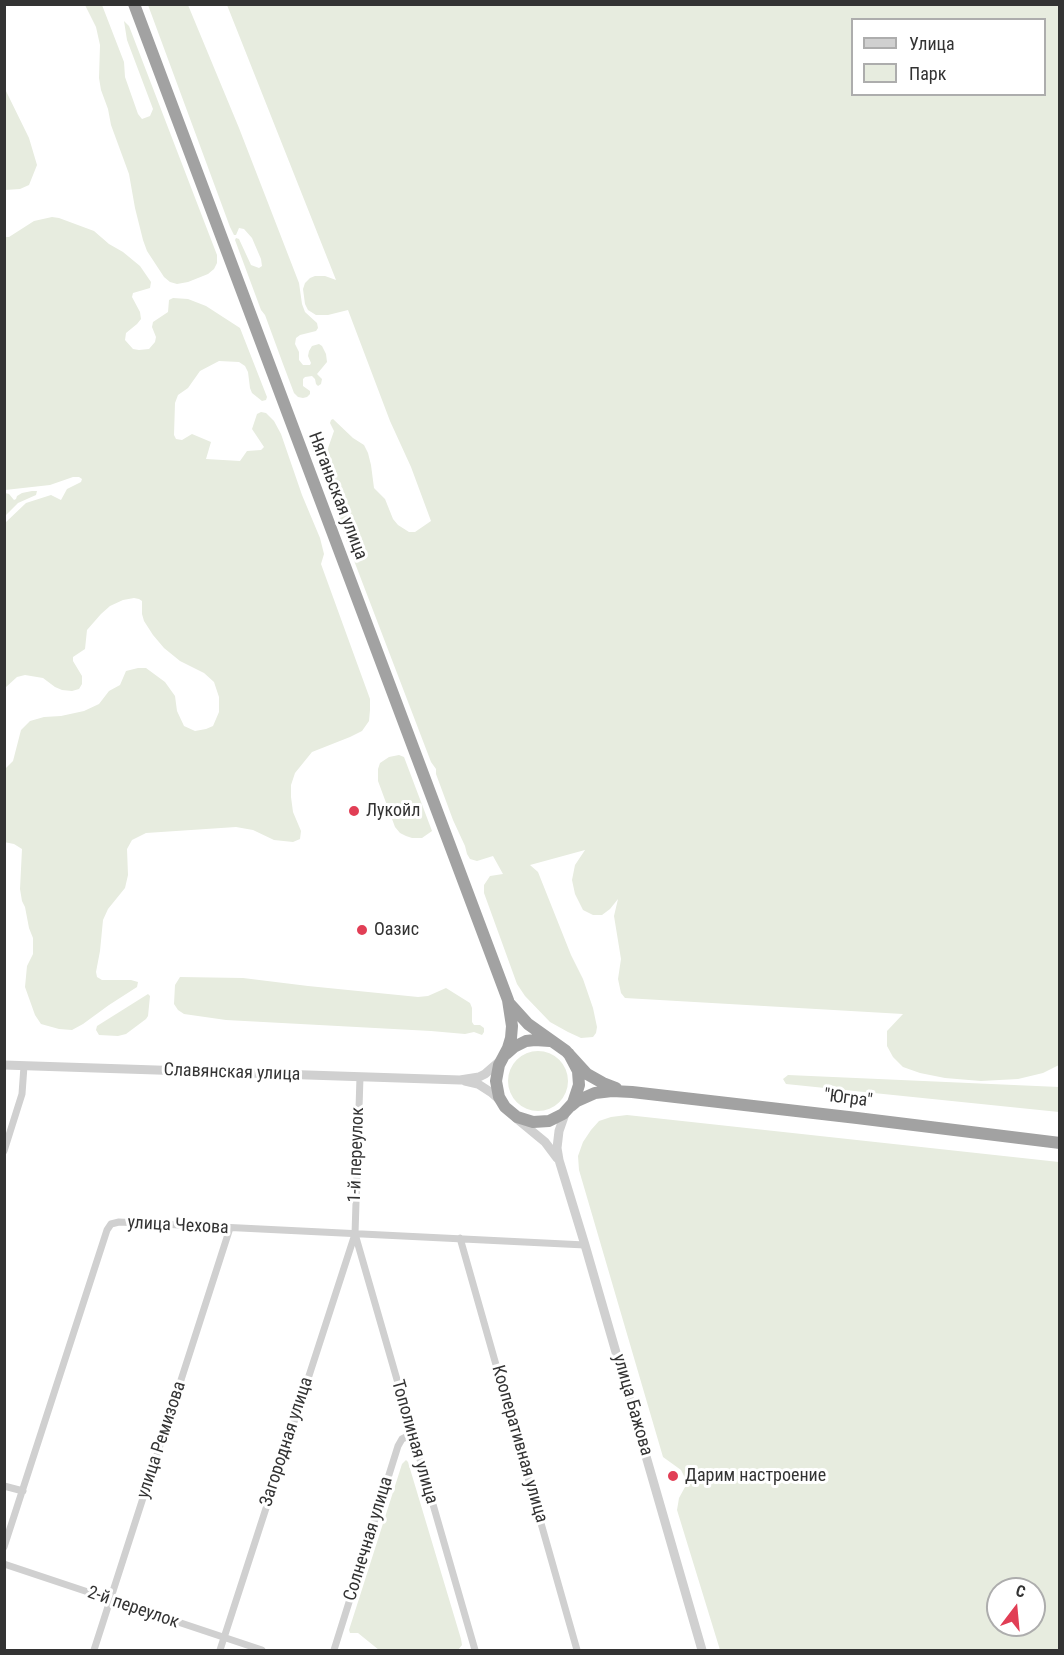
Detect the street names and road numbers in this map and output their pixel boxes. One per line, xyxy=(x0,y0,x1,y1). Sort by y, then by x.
street label: Няганьская улица xyxy=(303,429,371,563)
street label: Славянская улица xyxy=(163,1060,301,1086)
street label: "Югра" xyxy=(822,1085,874,1113)
street label: 1-й переулок xyxy=(345,1107,369,1203)
street label: улица Чехова xyxy=(127,1213,229,1239)
street label: улица Бажова xyxy=(607,1352,657,1458)
street label: Кооперативная улица xyxy=(486,1363,552,1525)
street label: Загородная улица xyxy=(256,1375,318,1509)
street label: Тополиная улица xyxy=(386,1377,442,1507)
street label: улица Ремизова xyxy=(133,1379,191,1501)
street label: Солнечная улица xyxy=(340,1474,398,1604)
street label: 2-й переулок xyxy=(84,1582,182,1634)

